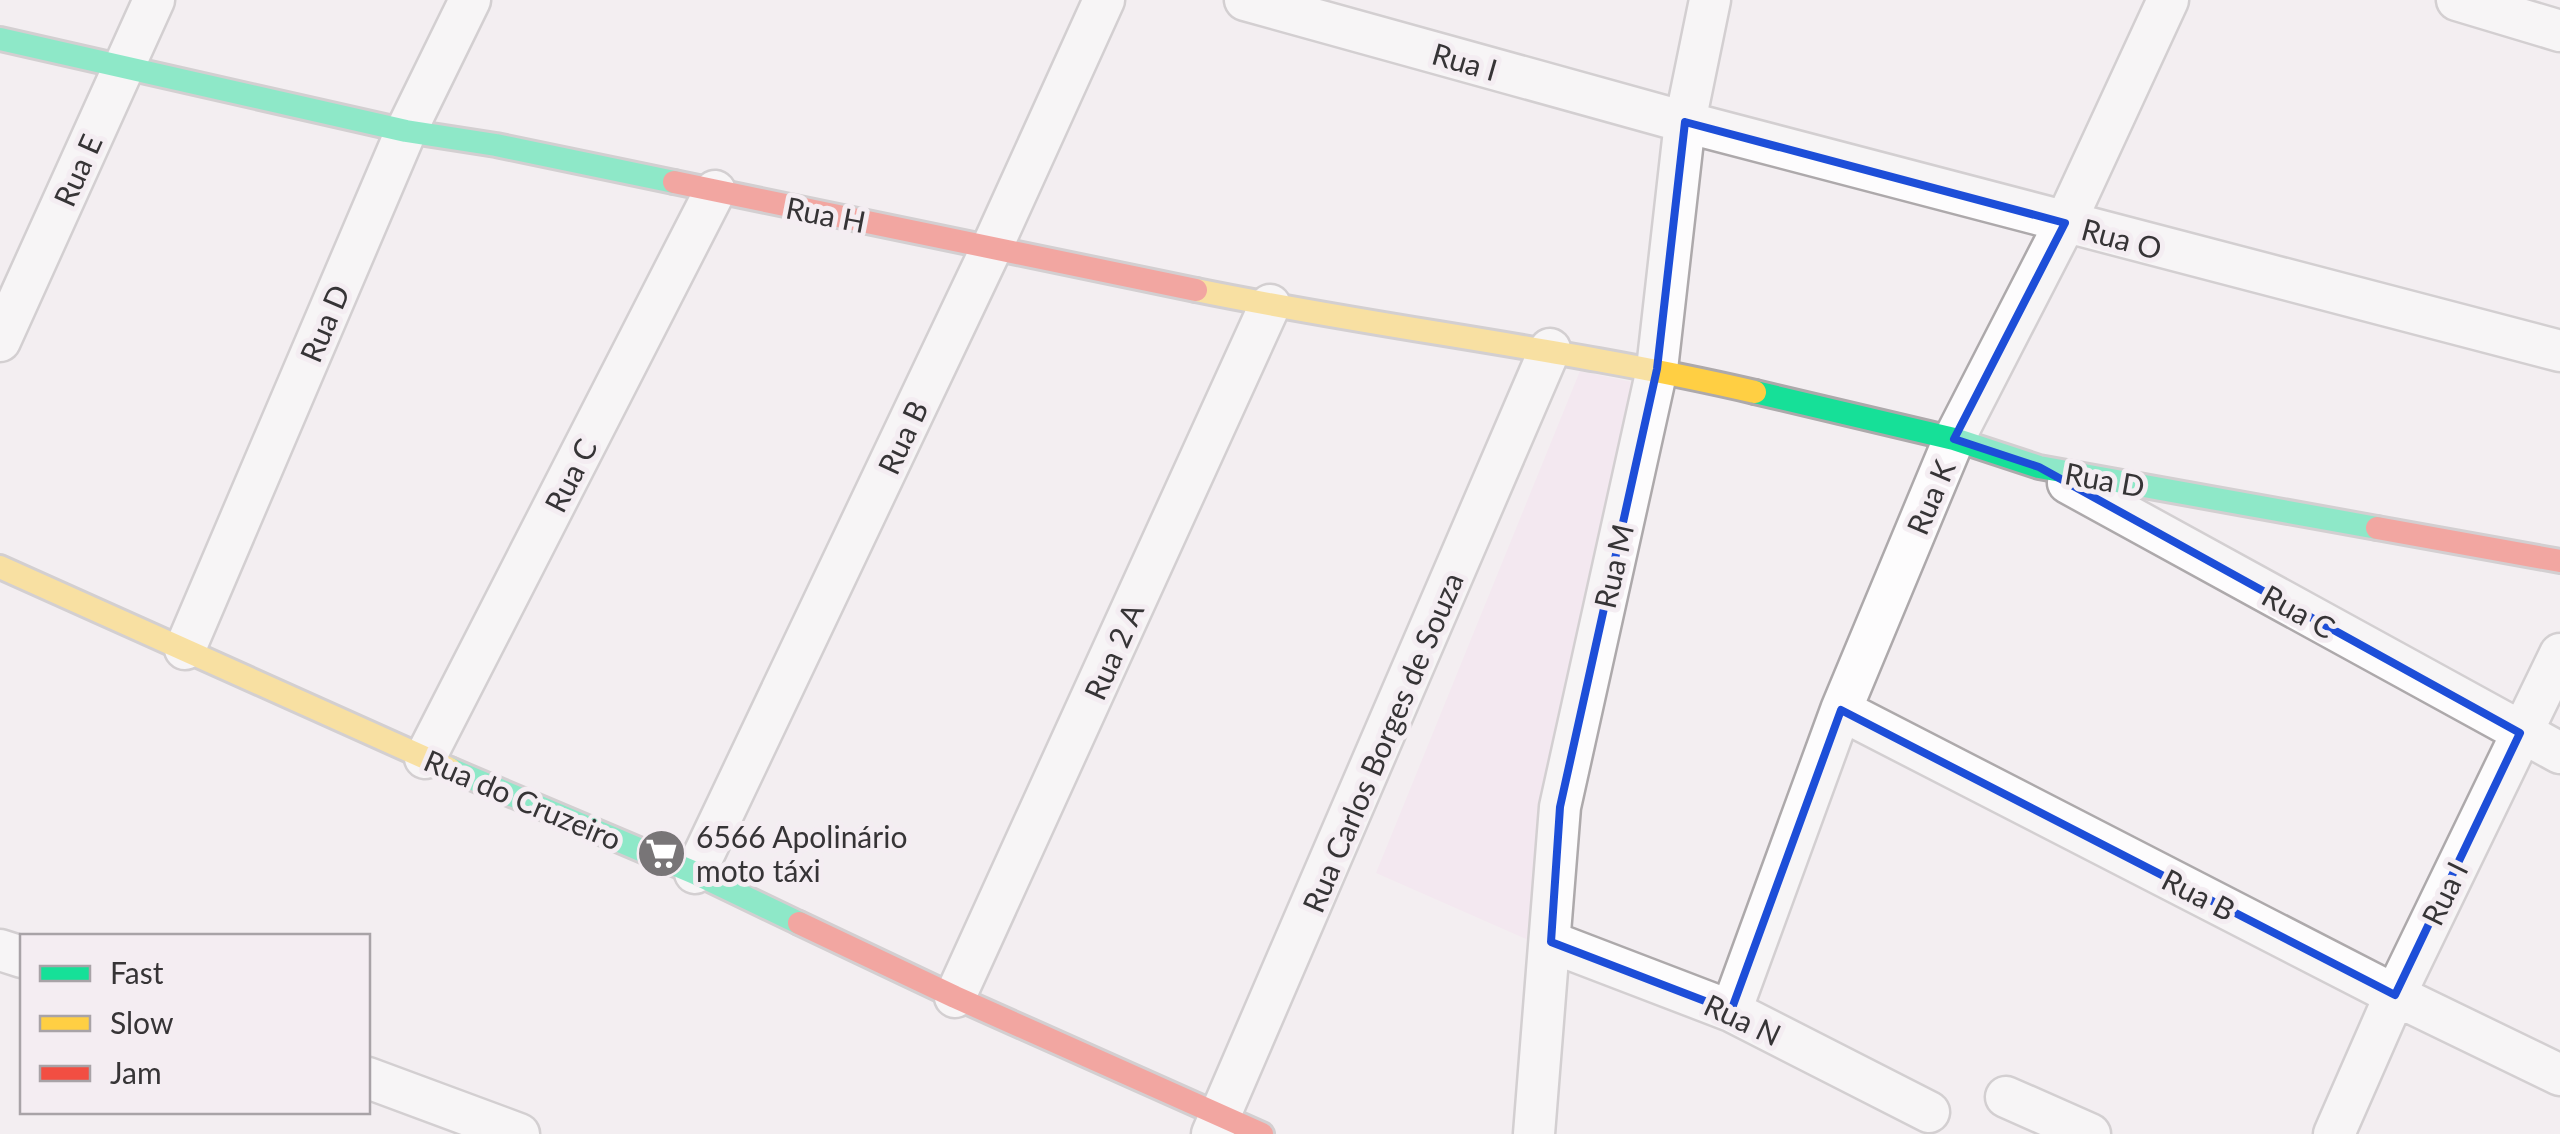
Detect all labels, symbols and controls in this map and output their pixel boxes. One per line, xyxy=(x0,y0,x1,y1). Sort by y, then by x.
street label: Rua I xyxy=(1428,35,1502,87)
street label: Rua E xyxy=(45,128,109,212)
street label: Rua H xyxy=(783,189,869,239)
street label: Rua O xyxy=(2078,210,2166,266)
street label: Rua D xyxy=(292,279,356,367)
street label: Rua B xyxy=(869,395,935,479)
street label: Rua C xyxy=(536,432,604,518)
street label: Rua K xyxy=(1898,454,1962,540)
street label: Rua D xyxy=(2062,454,2148,504)
street label: Rua M xyxy=(1586,520,1640,612)
street label: Rua Carlos Borges de Souza xyxy=(1294,567,1470,917)
street label: Rua C xyxy=(2256,576,2342,646)
street label: Rua 2 A xyxy=(1076,597,1150,705)
street label: Rua do Cruzeiro xyxy=(419,741,627,857)
place label: 6566 Apolinário moto táxi xyxy=(696,818,907,888)
supermarket icon: 6566 Apolinário moto táxi xyxy=(635,827,687,879)
street label: Rua I xyxy=(2413,855,2475,931)
street label: Rua B xyxy=(2157,861,2241,927)
legend xyxy=(20,934,370,1114)
text: Fast xyxy=(110,954,164,990)
street label: Rua N xyxy=(1699,986,1787,1052)
text: Slow xyxy=(110,1004,174,1040)
text: Jam xyxy=(110,1054,162,1090)

